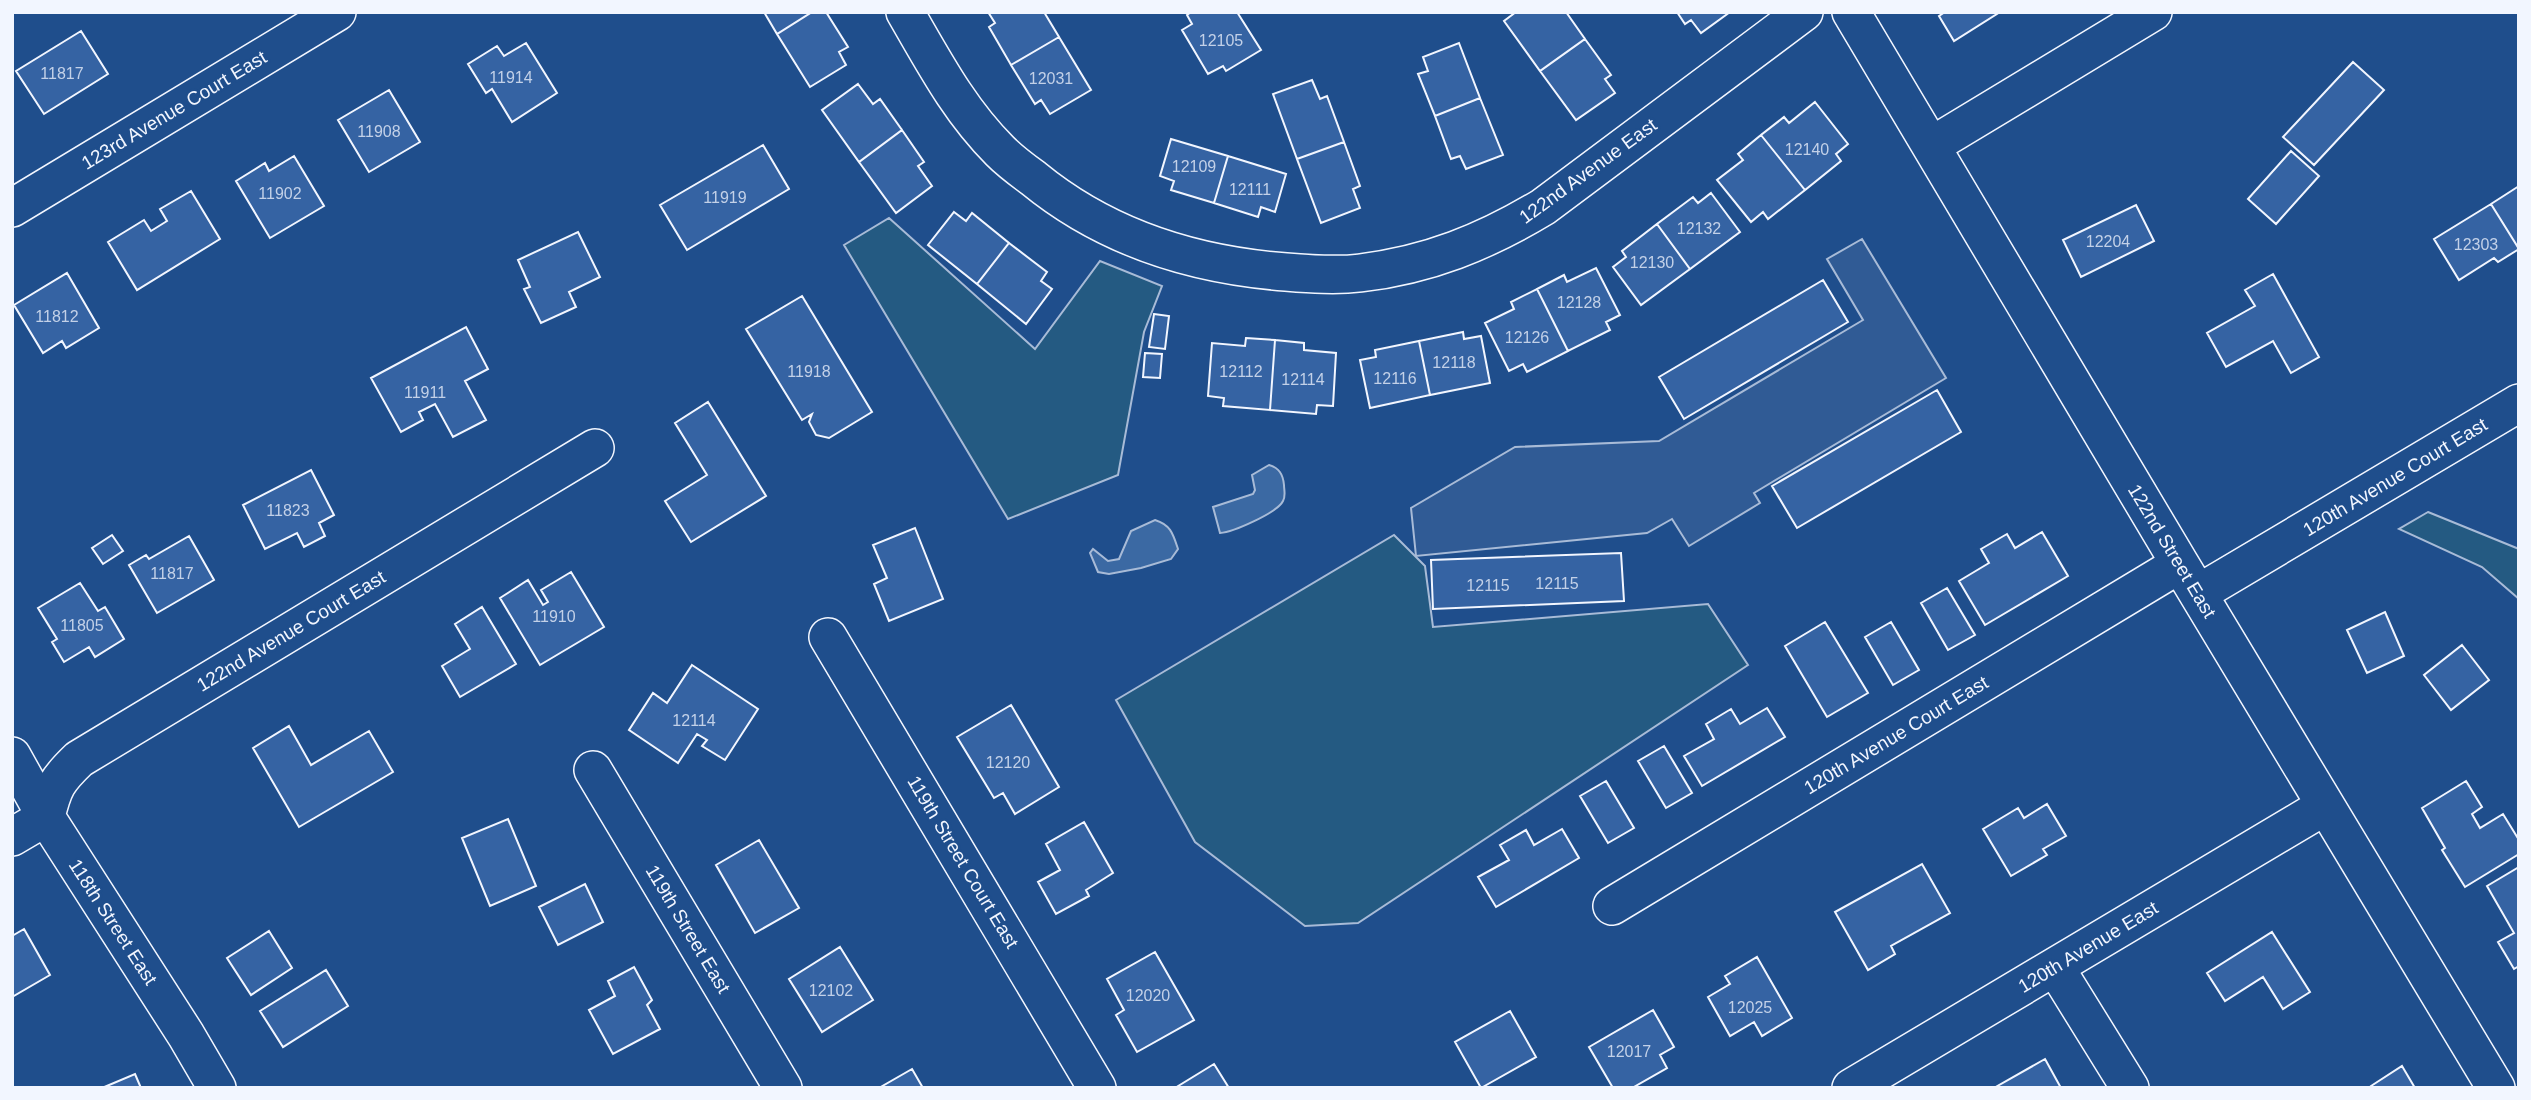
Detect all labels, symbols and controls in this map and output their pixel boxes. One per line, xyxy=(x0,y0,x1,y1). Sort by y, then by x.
house number: 12105 xyxy=(1199,32,1243,49)
street label: 123rd Avenue Court East xyxy=(78,46,271,174)
house number: 11817 xyxy=(40,65,84,82)
house number: 11914 xyxy=(489,69,533,86)
house number: 12031 xyxy=(1029,70,1073,87)
street label: 122nd Avenue East xyxy=(1515,114,1661,228)
house number: 11908 xyxy=(357,123,401,140)
house number: 12140 xyxy=(1785,141,1829,158)
house number: 12109 xyxy=(1172,158,1216,175)
house number: 12111 xyxy=(1229,181,1271,198)
house number: 11902 xyxy=(258,185,302,202)
house number: 11919 xyxy=(703,189,747,206)
house number: 12132 xyxy=(1677,220,1721,237)
house number: 12204 xyxy=(2086,233,2130,250)
house number: 12303 xyxy=(2454,236,2498,253)
house number: 12130 xyxy=(1630,254,1674,271)
house number: 12128 xyxy=(1557,294,1601,311)
house number: 11812 xyxy=(35,308,79,325)
house number: 12126 xyxy=(1505,329,1549,346)
house number: 12118 xyxy=(1432,354,1476,371)
house number: 11918 xyxy=(787,363,831,380)
house number: 12112 xyxy=(1219,363,1263,380)
house number: 12116 xyxy=(1373,370,1417,387)
house number: 12114 xyxy=(1281,371,1325,388)
house number: 11911 xyxy=(404,384,446,401)
street label: 120th Avenue Court East xyxy=(2299,413,2491,540)
street label: 122nd Street East xyxy=(2124,480,2221,622)
house number: 11823 xyxy=(266,502,310,519)
house number: 11817 xyxy=(150,565,194,582)
street label: 122nd Avenue Court East xyxy=(193,566,390,696)
house number: 12115 xyxy=(1535,575,1579,592)
house number: 12115 xyxy=(1466,577,1510,594)
house number: 11910 xyxy=(532,608,576,625)
house number: 11805 xyxy=(60,617,104,634)
street label: 120th Avenue Court East xyxy=(1800,671,1992,798)
house number: 12114 xyxy=(672,712,716,729)
house number: 12120 xyxy=(986,754,1030,771)
street label: 119th Street Court East xyxy=(903,772,1023,953)
street label: 118th Street East xyxy=(65,855,162,989)
street label: 119th Street East xyxy=(642,861,735,997)
street label: 120th Avenue East xyxy=(2014,897,2162,997)
house number: 12102 xyxy=(809,982,853,999)
house number: 12020 xyxy=(1126,987,1170,1004)
house number: 12025 xyxy=(1728,999,1772,1016)
house number: 12017 xyxy=(1607,1043,1651,1060)

